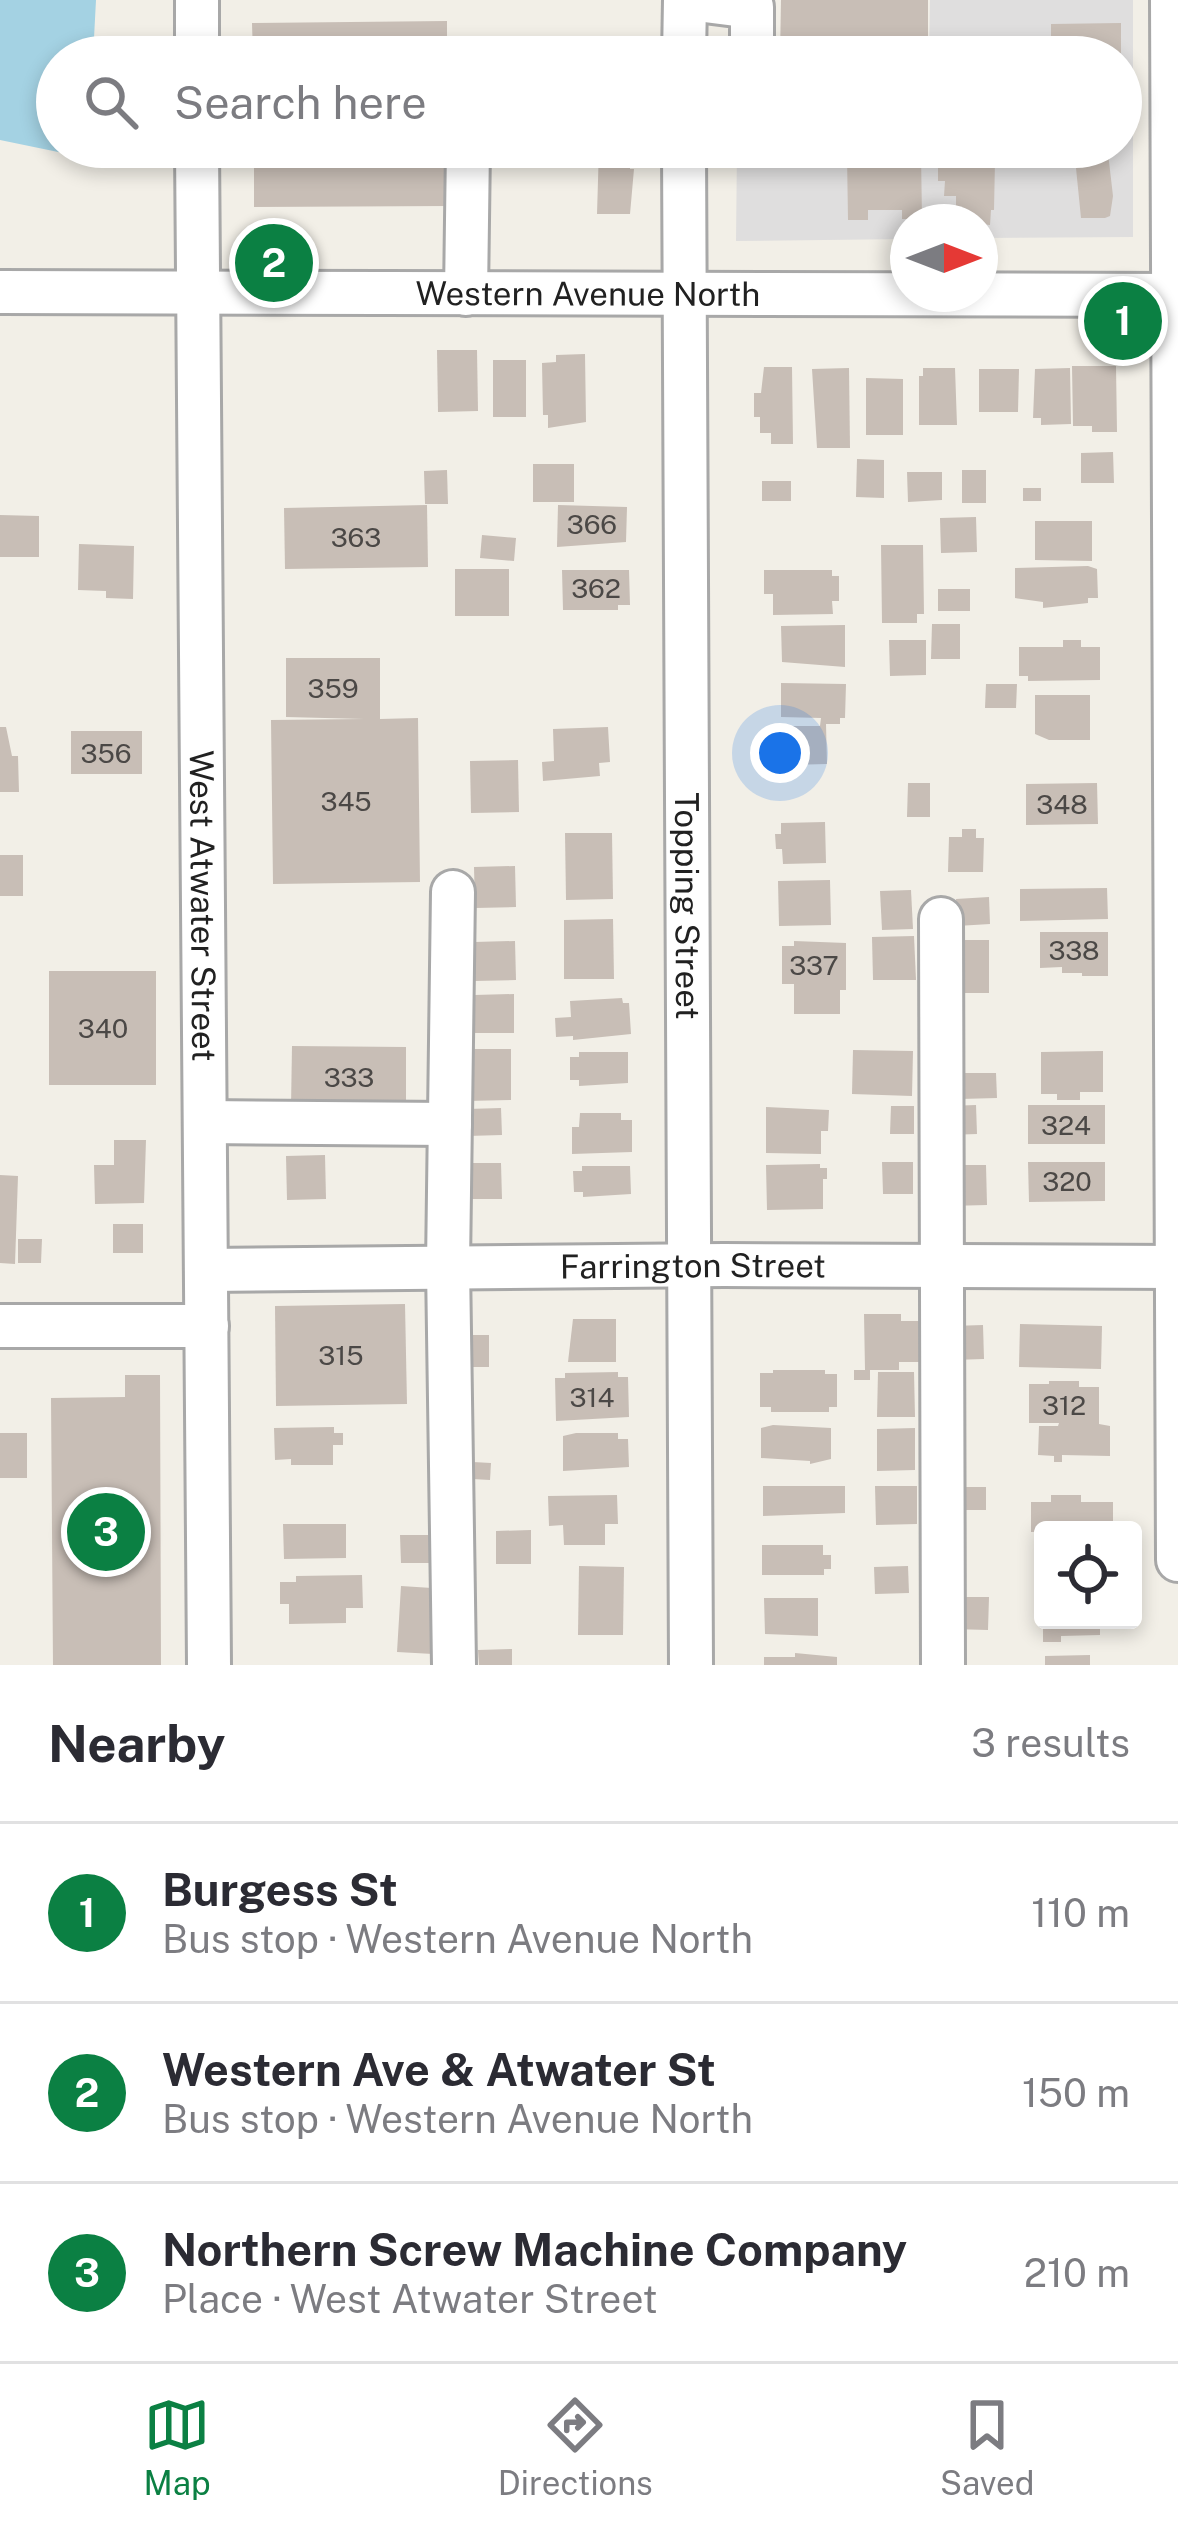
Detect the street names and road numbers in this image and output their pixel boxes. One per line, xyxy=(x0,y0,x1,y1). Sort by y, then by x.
street label: Western Avenue North xyxy=(416,274,760,313)
street label: West Atwater Street xyxy=(183,750,223,1062)
street label: Topping Street xyxy=(668,792,707,1020)
street label: Farrington Street xyxy=(560,1246,826,1286)

